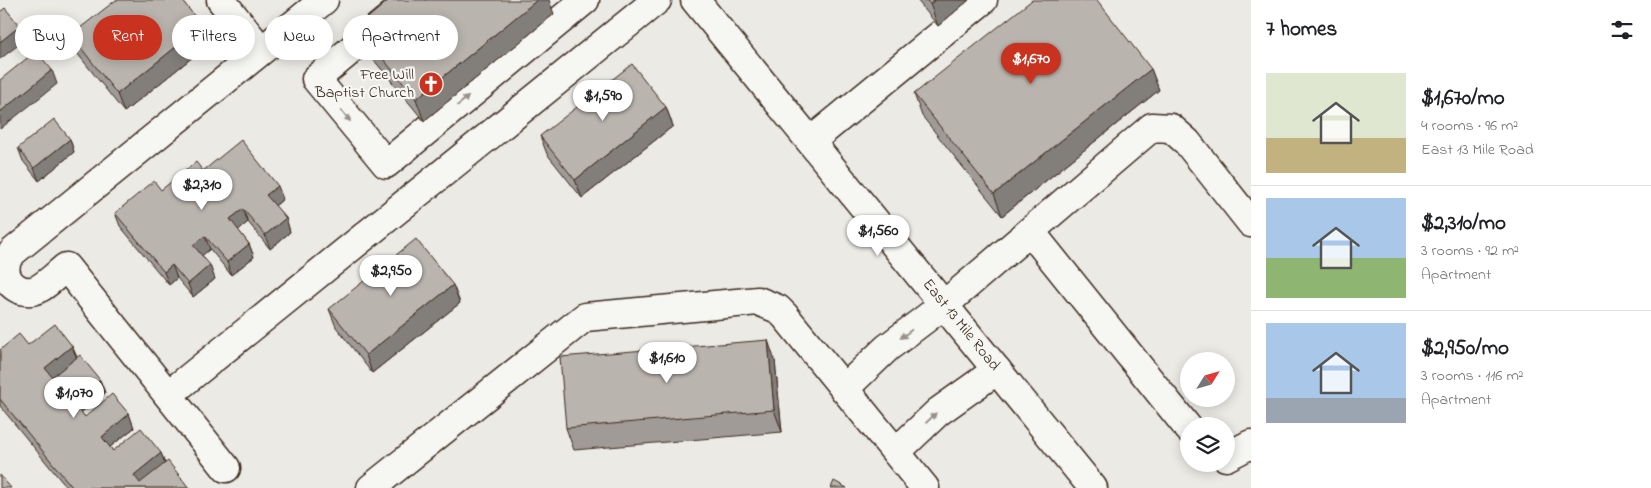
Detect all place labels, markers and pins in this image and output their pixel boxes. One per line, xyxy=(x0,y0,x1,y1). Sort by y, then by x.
pin: $1,670 xyxy=(990,42,1072,85)
place label: Free Will Baptist Church xyxy=(314,63,414,105)
church icon: Free Will Baptist Church xyxy=(418,71,444,97)
pin: $1,590 xyxy=(562,80,644,122)
pin: $2,310 xyxy=(161,168,243,211)
pin: $1,560 xyxy=(837,214,919,257)
pin: $2,950 xyxy=(350,254,432,297)
pin: $1,610 xyxy=(626,342,708,384)
pin: $1,070 xyxy=(33,376,115,419)

